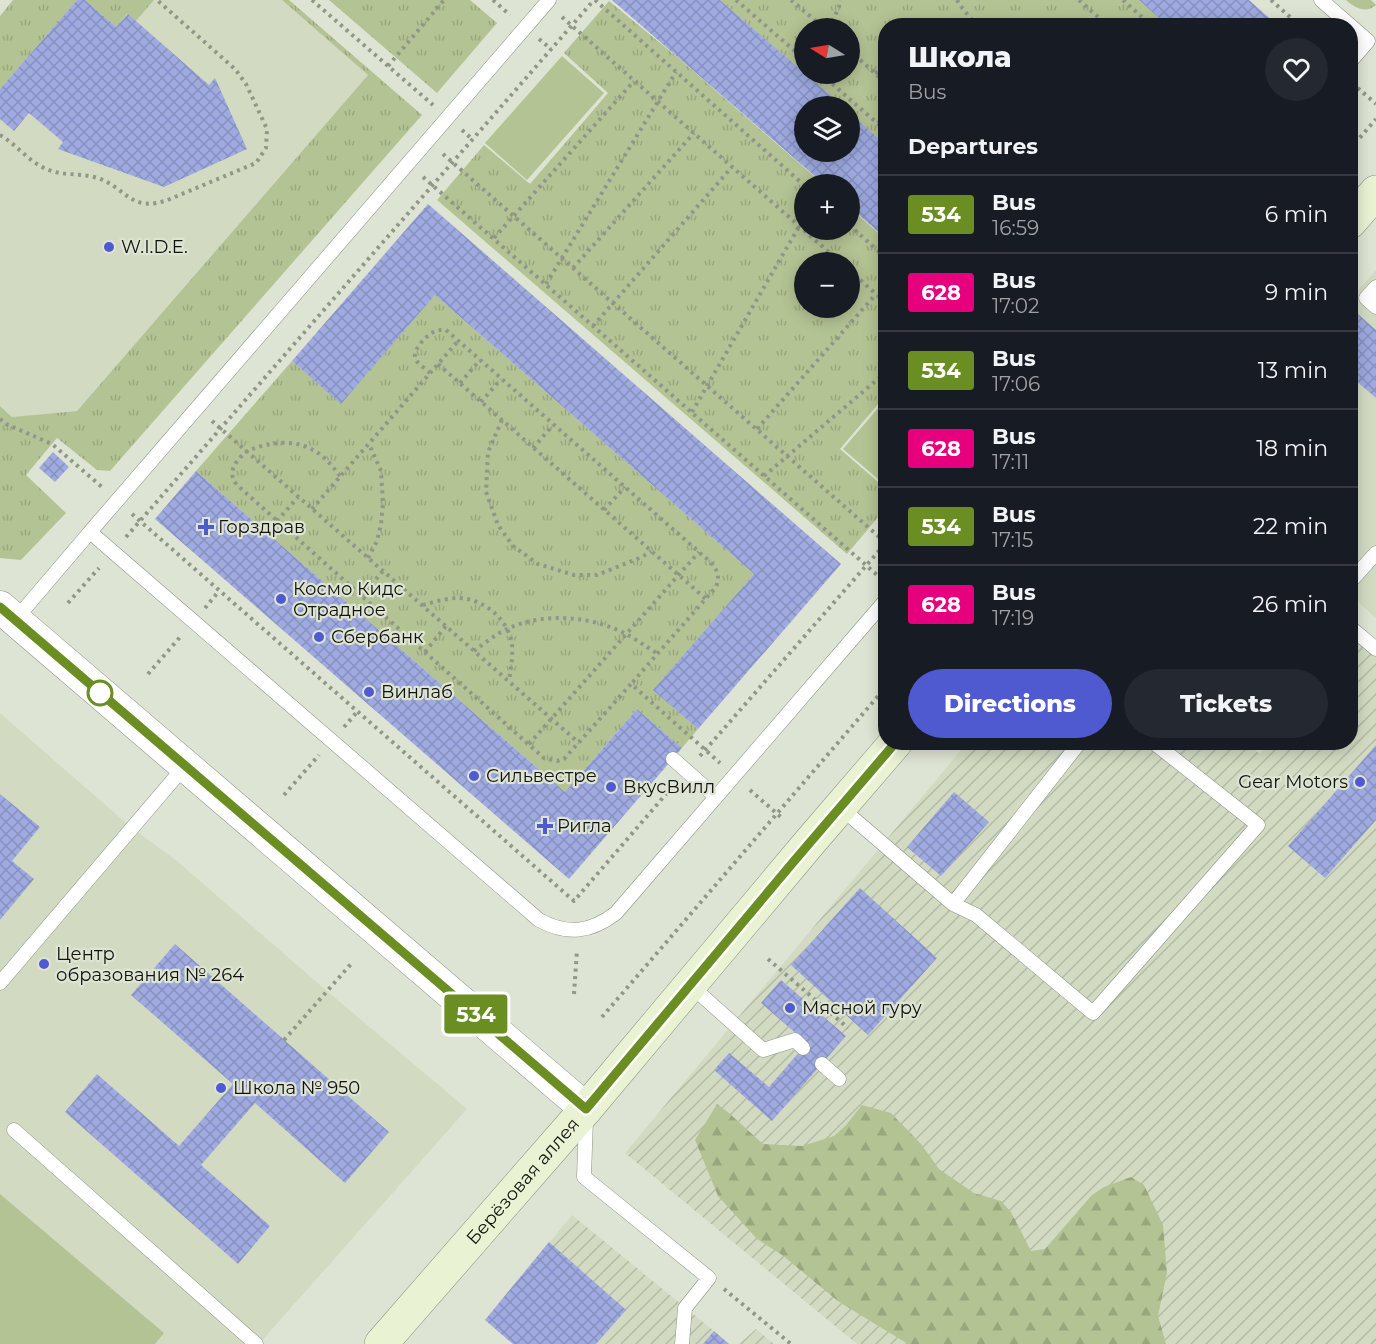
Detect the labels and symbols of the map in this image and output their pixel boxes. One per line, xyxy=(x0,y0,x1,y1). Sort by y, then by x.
north arrow xyxy=(794,18,860,84)
place label: W.I.D.E. xyxy=(121,236,188,258)
marker: W.I.D.E. xyxy=(102,240,116,254)
place label: Горздрав xyxy=(218,516,305,538)
marker: Горздрав xyxy=(199,520,213,534)
place label: Космо Кидс Отрадное xyxy=(293,578,404,621)
marker: Космо Кидс Отрадное xyxy=(274,592,288,606)
place label: Сбербанк xyxy=(331,626,424,648)
marker: Сбербанк xyxy=(312,630,326,644)
unlabelled marker xyxy=(87,680,113,706)
place label: Винлаб xyxy=(381,681,453,703)
marker: Винлаб xyxy=(362,685,376,699)
place label: Сильвестре xyxy=(486,765,597,787)
marker: Сильвестре xyxy=(467,769,481,783)
place label: Gear Motors xyxy=(1238,771,1348,793)
marker: Gear Motors xyxy=(1353,775,1367,789)
place label: ВкусВилл xyxy=(623,776,715,798)
marker: ВкусВилл xyxy=(604,780,618,794)
place label: Ригла xyxy=(557,815,612,837)
marker: Ригла xyxy=(538,819,552,833)
place label: Центр образования № 264 xyxy=(56,943,244,986)
marker: Центр образования № 264 xyxy=(37,957,51,971)
line badge: 534 xyxy=(442,994,510,1034)
place label: Мясной гуру xyxy=(802,997,922,1019)
marker: Мясной гуру xyxy=(783,1001,797,1015)
place label: Школа № 950 xyxy=(233,1077,360,1099)
marker: Школа № 950 xyxy=(214,1081,228,1095)
street label: Берёзовая аллея xyxy=(462,1113,584,1249)

